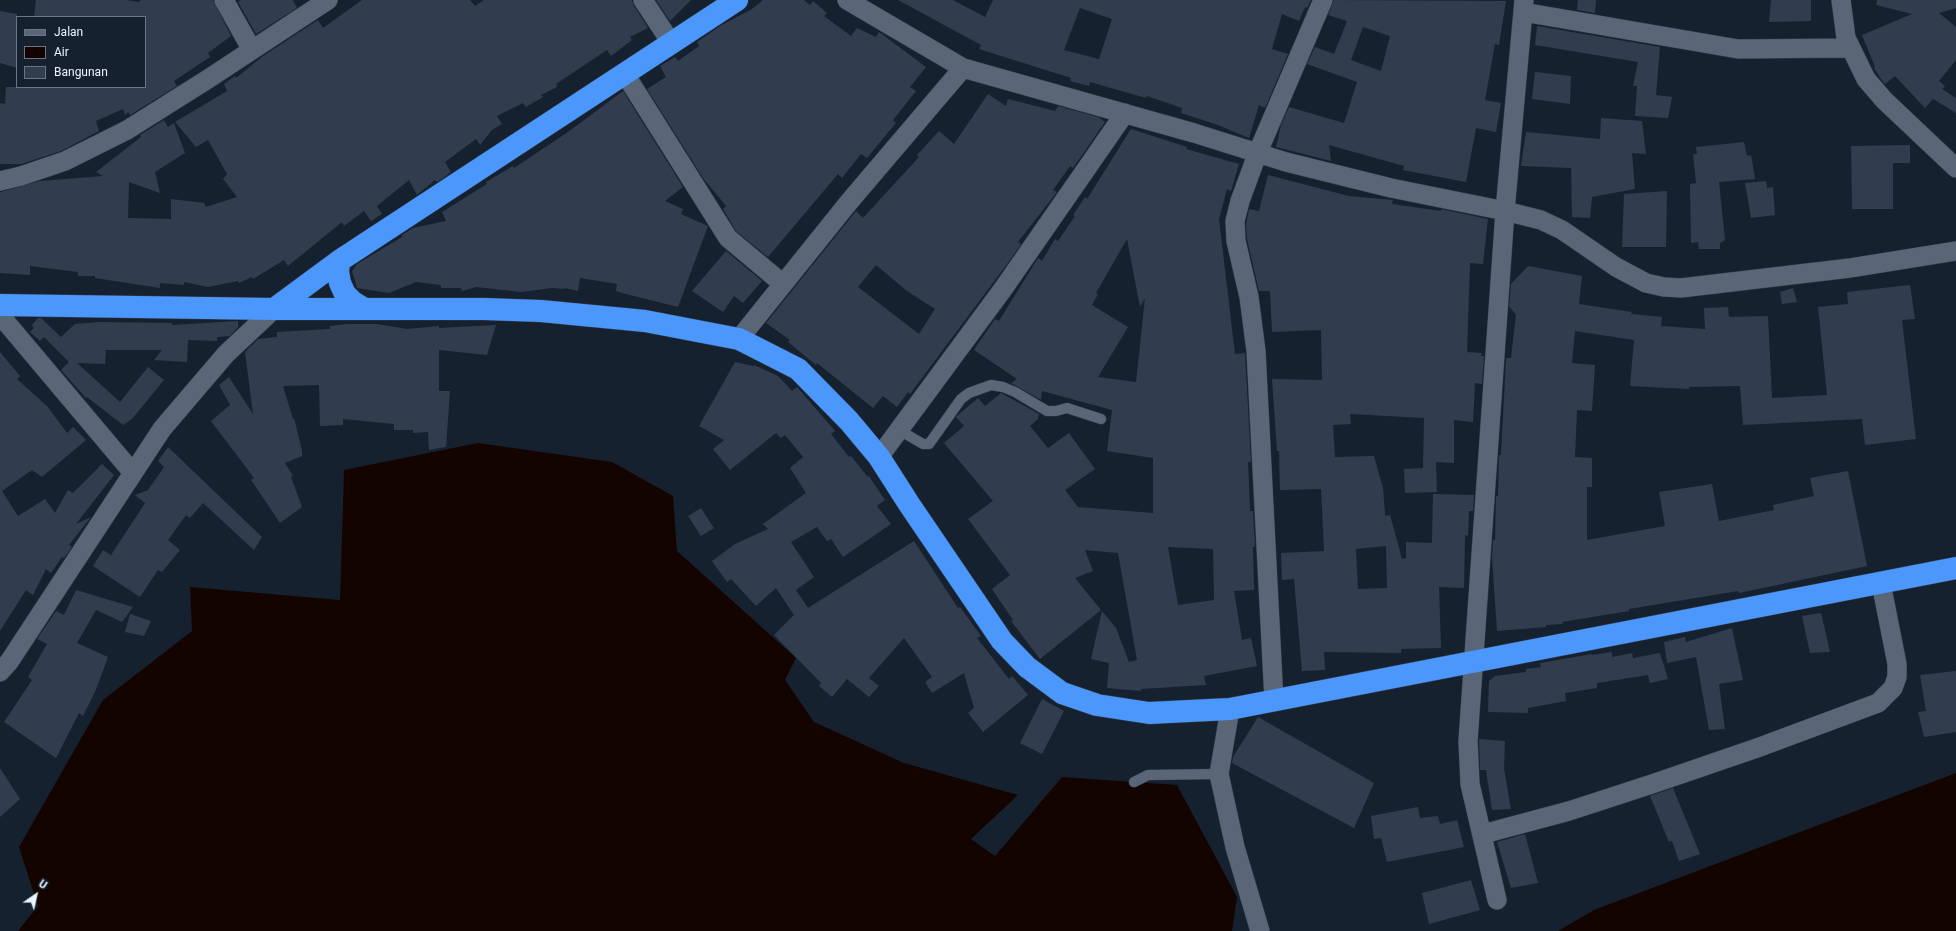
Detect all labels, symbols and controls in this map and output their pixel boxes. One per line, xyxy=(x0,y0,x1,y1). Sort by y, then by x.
legend xyxy=(16,16,146,88)
text: Jalan xyxy=(54,25,83,39)
text: Air xyxy=(54,45,69,59)
text: Bangunan xyxy=(54,65,108,79)
north arrow xyxy=(16,875,56,915)
text: U xyxy=(36,877,50,892)

